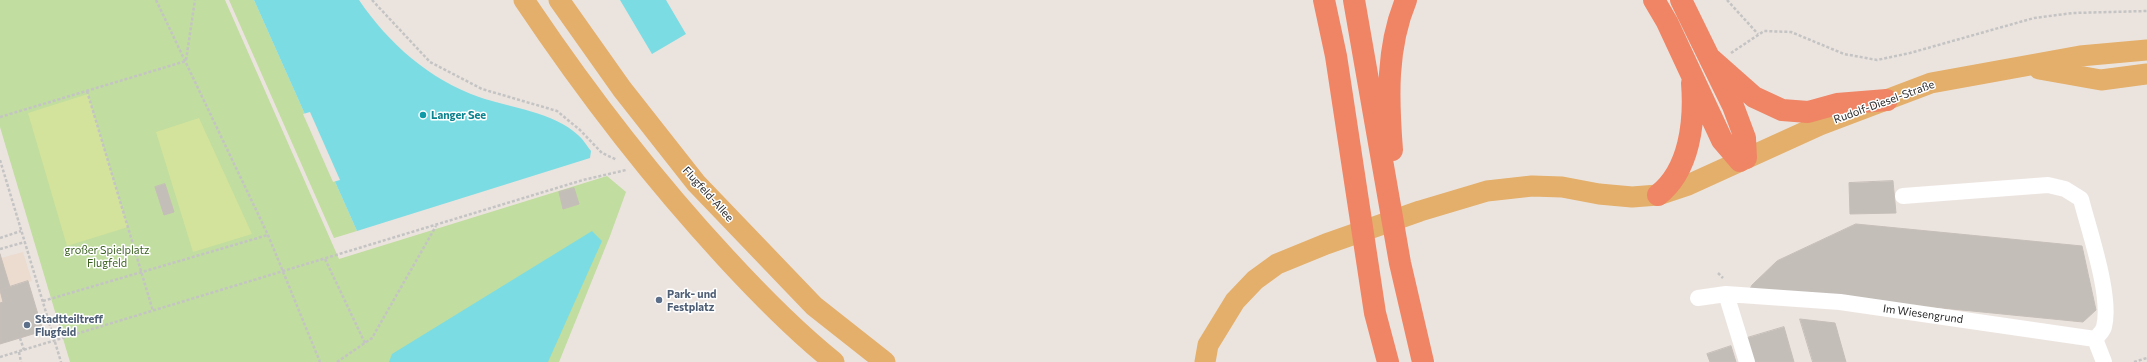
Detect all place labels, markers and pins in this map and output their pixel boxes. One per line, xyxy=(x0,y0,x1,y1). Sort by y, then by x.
place label: Langer See xyxy=(431,108,486,122)
marker: Langer See xyxy=(418,110,428,120)
place label: Park- und Festplatz xyxy=(667,287,716,313)
marker: Park- und Festplatz xyxy=(654,295,664,305)
place label: Stadtteiltreff Flugfeld xyxy=(35,312,103,338)
marker: Stadtteiltreff Flugfeld xyxy=(22,320,32,330)

